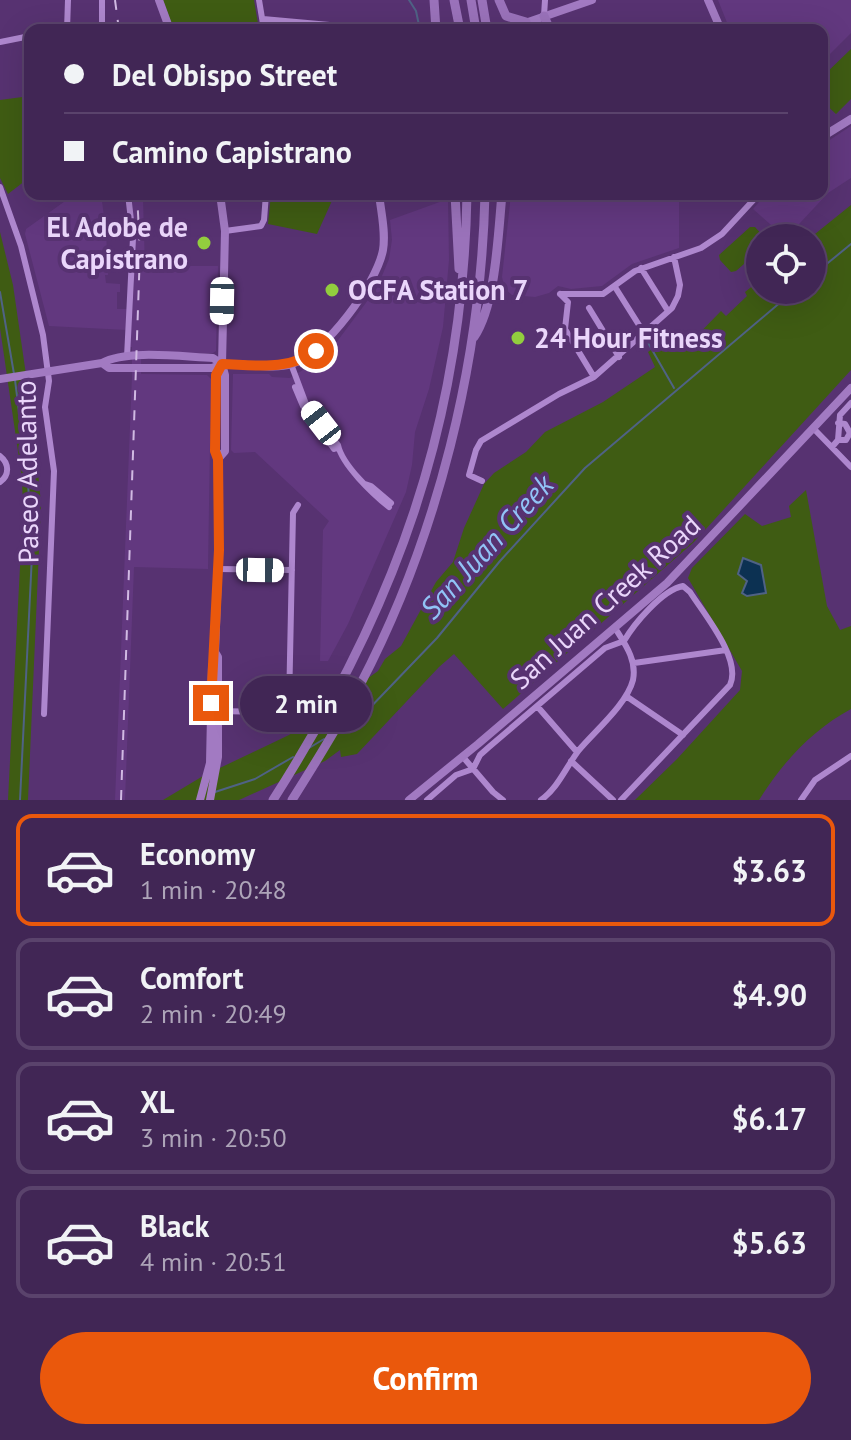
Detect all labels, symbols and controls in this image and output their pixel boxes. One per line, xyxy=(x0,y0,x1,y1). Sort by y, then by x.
text: Del Obispo Street xyxy=(112,55,337,94)
text: Camino Capistrano xyxy=(112,132,352,171)
place label: El Adobe de Capistrano xyxy=(46,208,188,277)
map controls xyxy=(746,224,826,304)
button: locate xyxy=(746,224,826,304)
marker: El Adobe de Capistrano xyxy=(195,234,213,252)
place label: OCFA Station 7 xyxy=(348,271,529,308)
car xyxy=(210,277,234,325)
marker: OCFA Station 7 xyxy=(323,281,341,299)
place label: 24 Hour Fitness xyxy=(534,319,723,356)
marker: 24 Hour Fitness xyxy=(509,329,527,347)
route start xyxy=(298,333,334,369)
street label: Paseo Adelanto xyxy=(6,380,47,564)
car xyxy=(297,397,345,449)
water label: San Juan Creek xyxy=(411,464,562,627)
street label: San Juan Creek Road xyxy=(502,506,708,697)
car xyxy=(236,558,284,582)
callout: 2 min xyxy=(239,675,371,731)
route end xyxy=(193,685,229,721)
text: 2 min xyxy=(274,687,338,720)
icon: car xyxy=(44,834,116,906)
text: Economy xyxy=(140,834,255,873)
text: $3.63 xyxy=(732,851,807,890)
text: 1 min · 20:48 xyxy=(140,873,287,906)
icon: car xyxy=(44,958,116,1030)
text: Comfort xyxy=(140,958,243,997)
text: $4.90 xyxy=(732,975,807,1014)
text: 2 min · 20:49 xyxy=(140,997,287,1030)
icon: car xyxy=(44,1082,116,1154)
text: XL xyxy=(140,1082,174,1121)
text: $6.17 xyxy=(732,1099,807,1138)
text: 3 min · 20:50 xyxy=(140,1121,287,1154)
icon: car xyxy=(44,1206,116,1278)
text: Black xyxy=(140,1206,209,1245)
text: $5.63 xyxy=(732,1223,807,1262)
text: 4 min · 20:51 xyxy=(140,1245,287,1278)
button: Confirm xyxy=(40,1332,811,1424)

